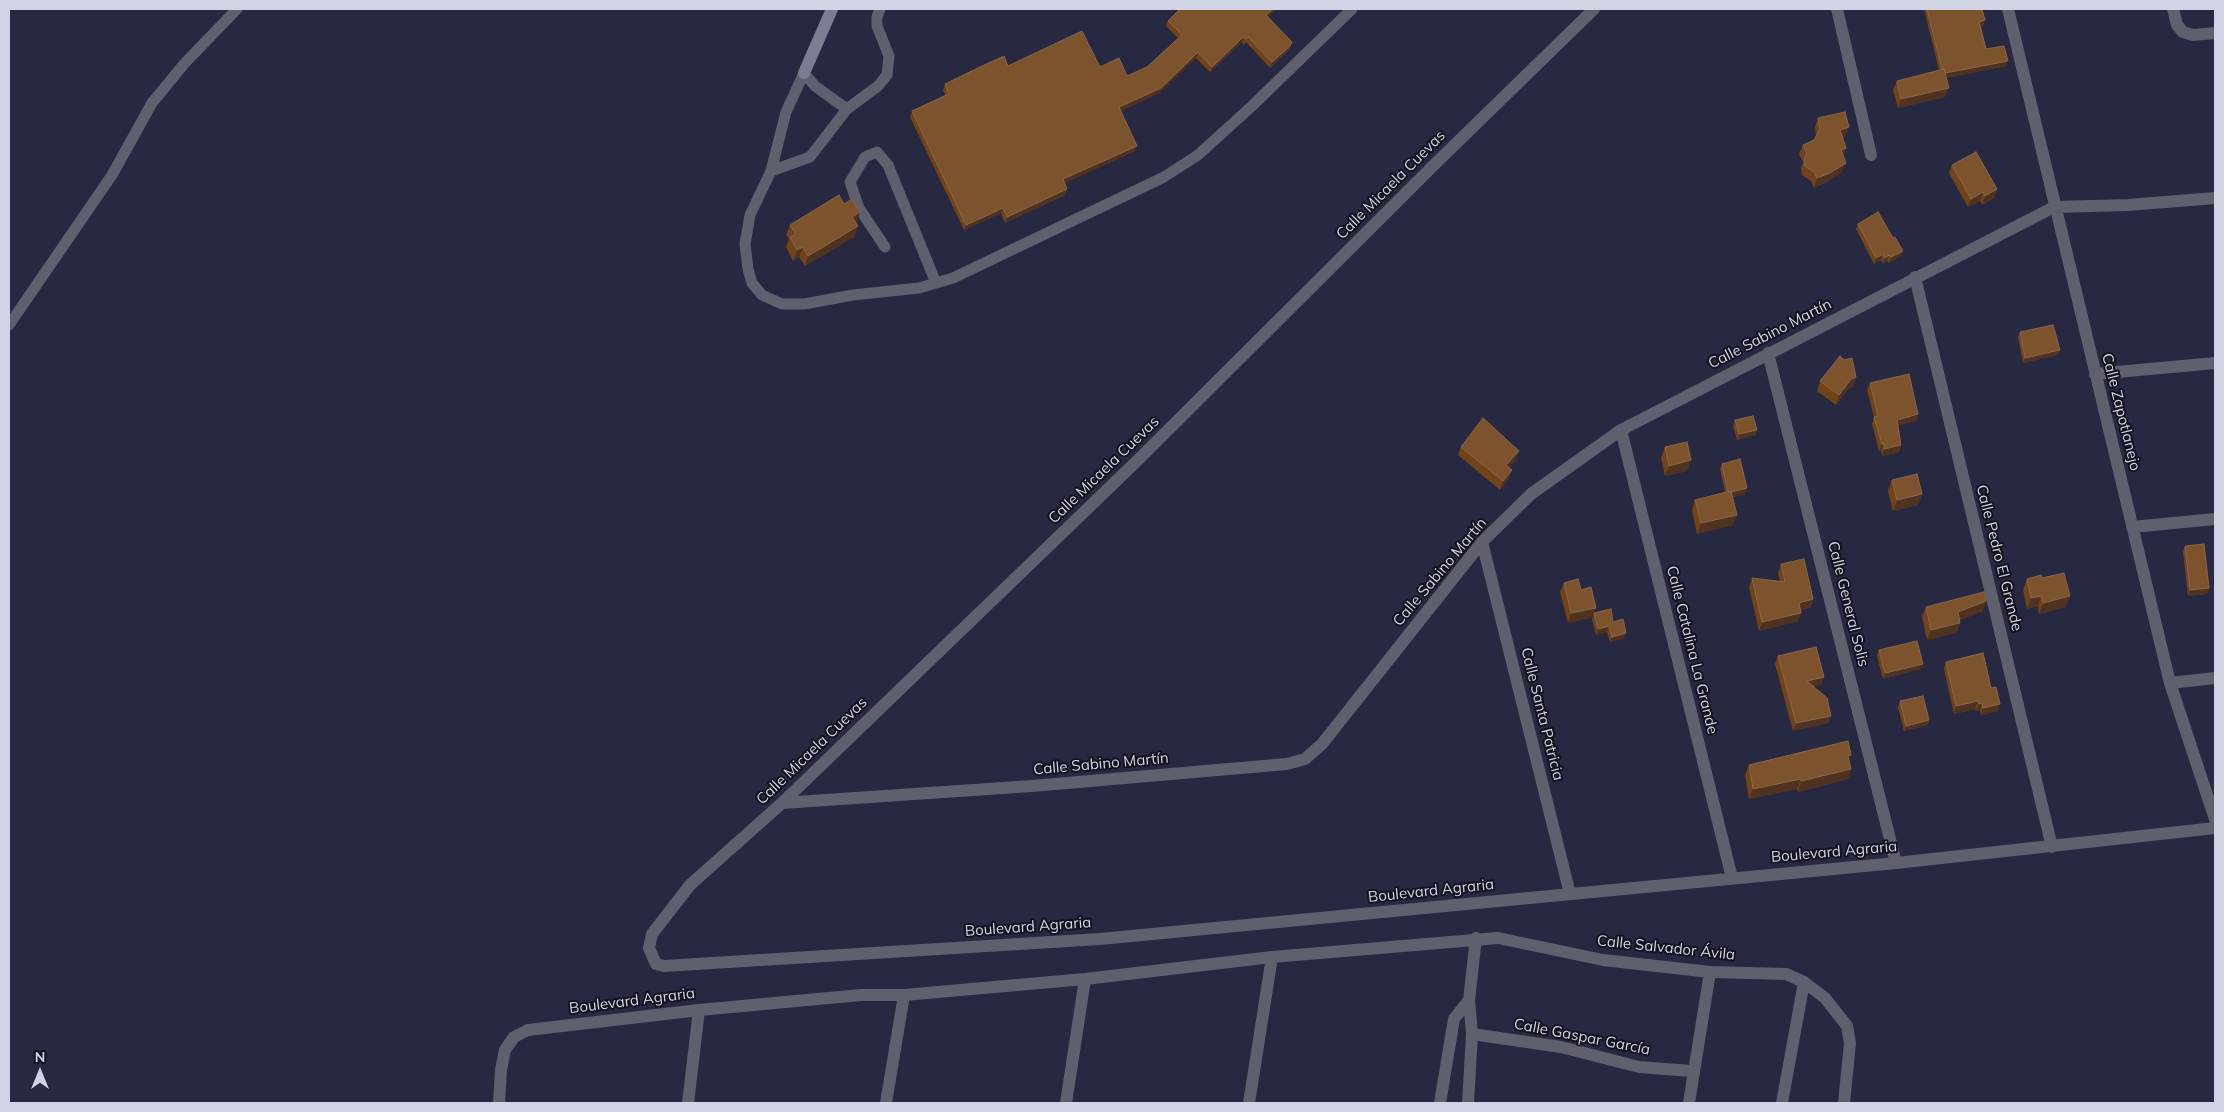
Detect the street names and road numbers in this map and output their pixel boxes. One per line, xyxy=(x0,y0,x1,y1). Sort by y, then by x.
street label: Calle Micaela Cuevas xyxy=(1333,127,1449,243)
street label: Calle Sabino Martín xyxy=(1705,295,1835,373)
street label: Calle Zapotlanejo xyxy=(2098,351,2144,473)
street label: Calle Micaela Cuevas xyxy=(1045,413,1163,527)
street label: Calle Pedro El Grande xyxy=(1972,483,2026,633)
street label: Calle Sabino Martín xyxy=(1389,514,1491,630)
street label: Calle General Solis xyxy=(1824,539,1872,669)
street label: Calle Catalina La Grande xyxy=(1662,564,1722,736)
street label: Calle Santa Patricia xyxy=(1517,646,1567,782)
street label: Calle Micaela Cuevas xyxy=(753,694,871,808)
street label: Calle Sabino Martín xyxy=(1033,749,1169,779)
street label: Boulevard Agraria xyxy=(1770,838,1898,866)
street label: Boulevard Agraria xyxy=(1367,875,1495,907)
street label: Boulevard Agraria xyxy=(964,914,1092,940)
street label: Calle Salvador Ávila xyxy=(1596,932,1736,964)
street label: Boulevard Agraria xyxy=(568,984,696,1018)
street label: Calle Gaspar García xyxy=(1512,1015,1652,1059)

